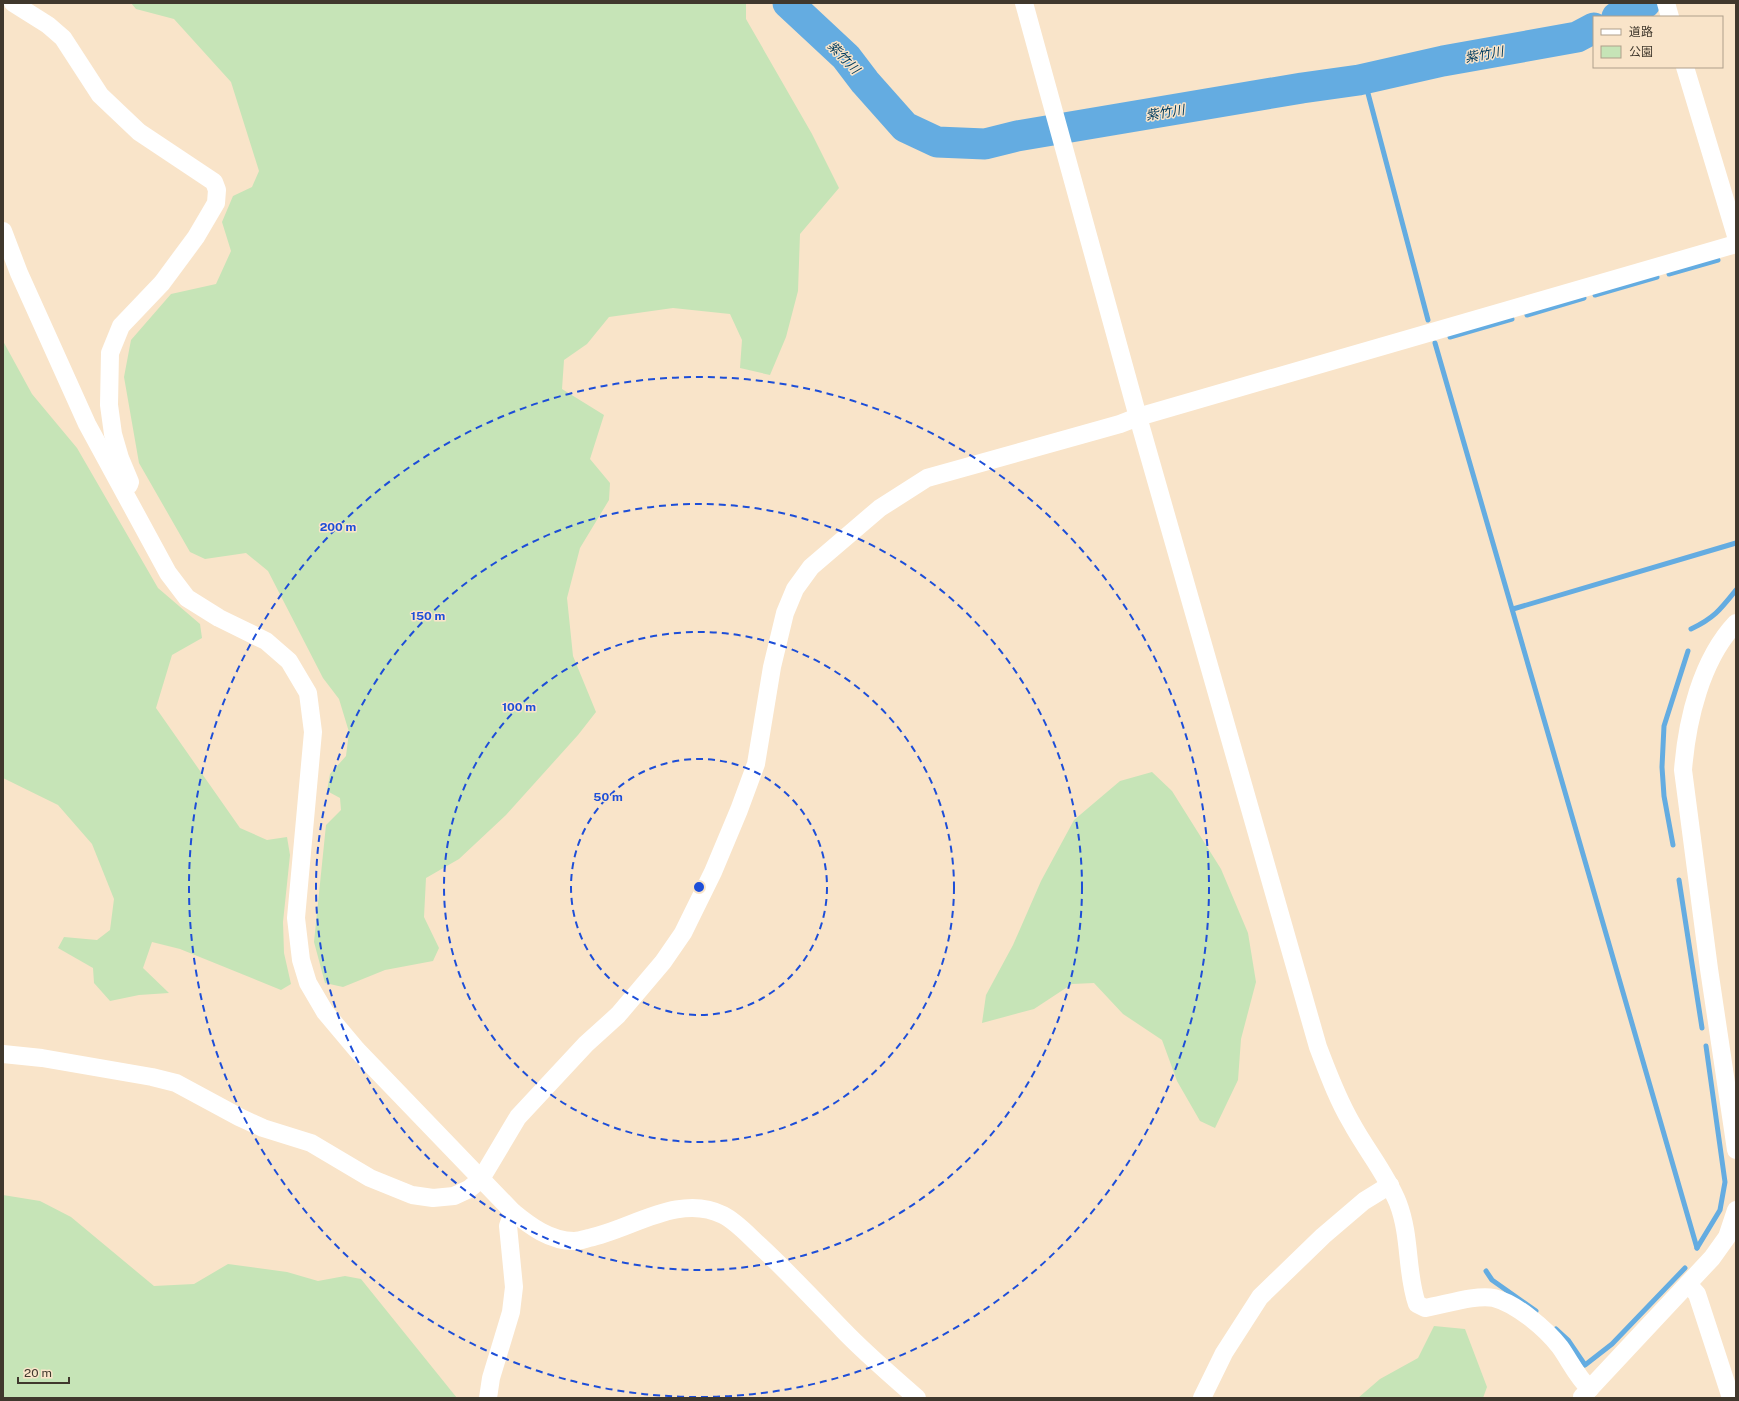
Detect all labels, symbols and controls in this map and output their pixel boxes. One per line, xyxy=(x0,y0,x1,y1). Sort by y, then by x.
legend xyxy=(1593,16,1723,68)
text: 道路 xyxy=(1629,25,1653,39)
water label: 紫竹川 xyxy=(825,38,864,78)
water label: 紫竹川 xyxy=(1464,43,1507,65)
text: 公園 xyxy=(1629,45,1653,59)
water label: 紫竹川 xyxy=(1145,102,1187,123)
text: 200 m xyxy=(320,520,356,534)
text: 150 m xyxy=(411,609,445,623)
text: 100 m xyxy=(502,700,536,714)
text: 50 m xyxy=(593,790,623,804)
centre of rings xyxy=(692,880,706,894)
scale bar xyxy=(18,1359,69,1385)
text: 20 m xyxy=(24,1366,52,1380)

